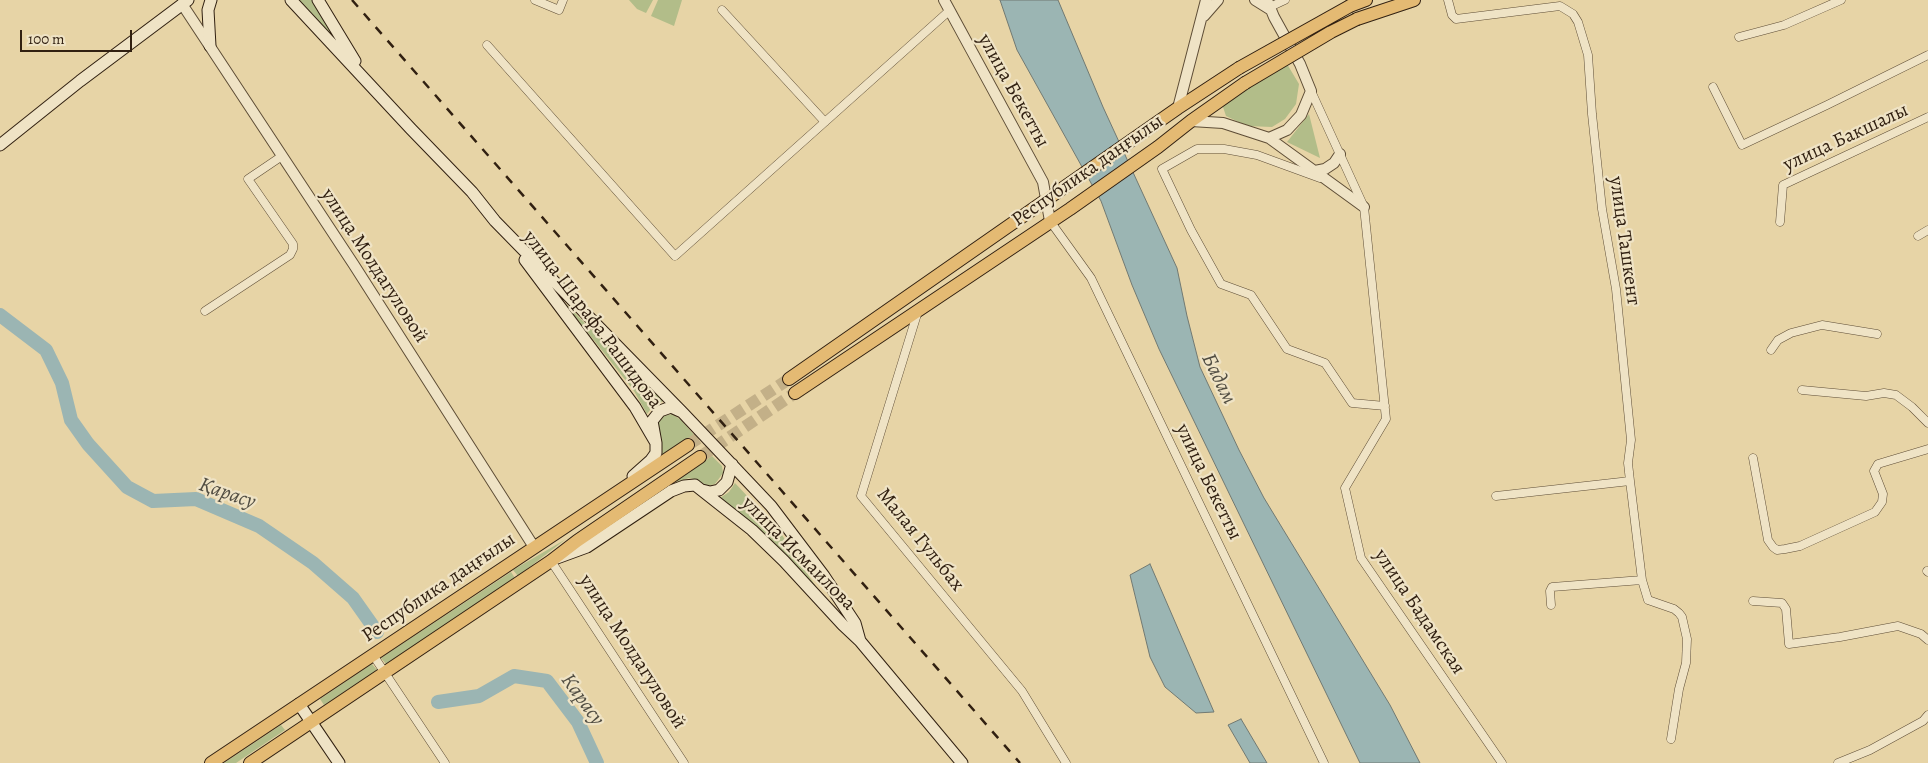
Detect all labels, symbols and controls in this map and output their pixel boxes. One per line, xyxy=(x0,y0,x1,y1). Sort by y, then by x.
scale bar xyxy=(22,20,135,52)
text: 100 m xyxy=(28,29,65,49)
street label: улица Бекетты xyxy=(972,30,1054,152)
street label: улица Бакшалы xyxy=(1780,99,1912,177)
street label: Республика даңғылы xyxy=(1008,110,1168,232)
street label: улица Ташкент xyxy=(1603,175,1645,307)
street label: улица Молдагуловой xyxy=(315,184,433,348)
street label: улица Шарафа Рашидова xyxy=(517,226,667,414)
water label: Бадам xyxy=(1195,349,1241,409)
street label: улица Бекетты xyxy=(1170,420,1246,544)
water label: Қарасу xyxy=(195,473,259,515)
street label: Малая Гульбах xyxy=(871,484,969,596)
street label: улица Исмаилова xyxy=(736,492,860,616)
street label: Республика даңғылы xyxy=(358,528,520,648)
street label: улица Бадамская xyxy=(1368,545,1470,679)
street label: улица Молдагуловой xyxy=(573,570,691,734)
water label: Карасу xyxy=(555,669,609,731)

